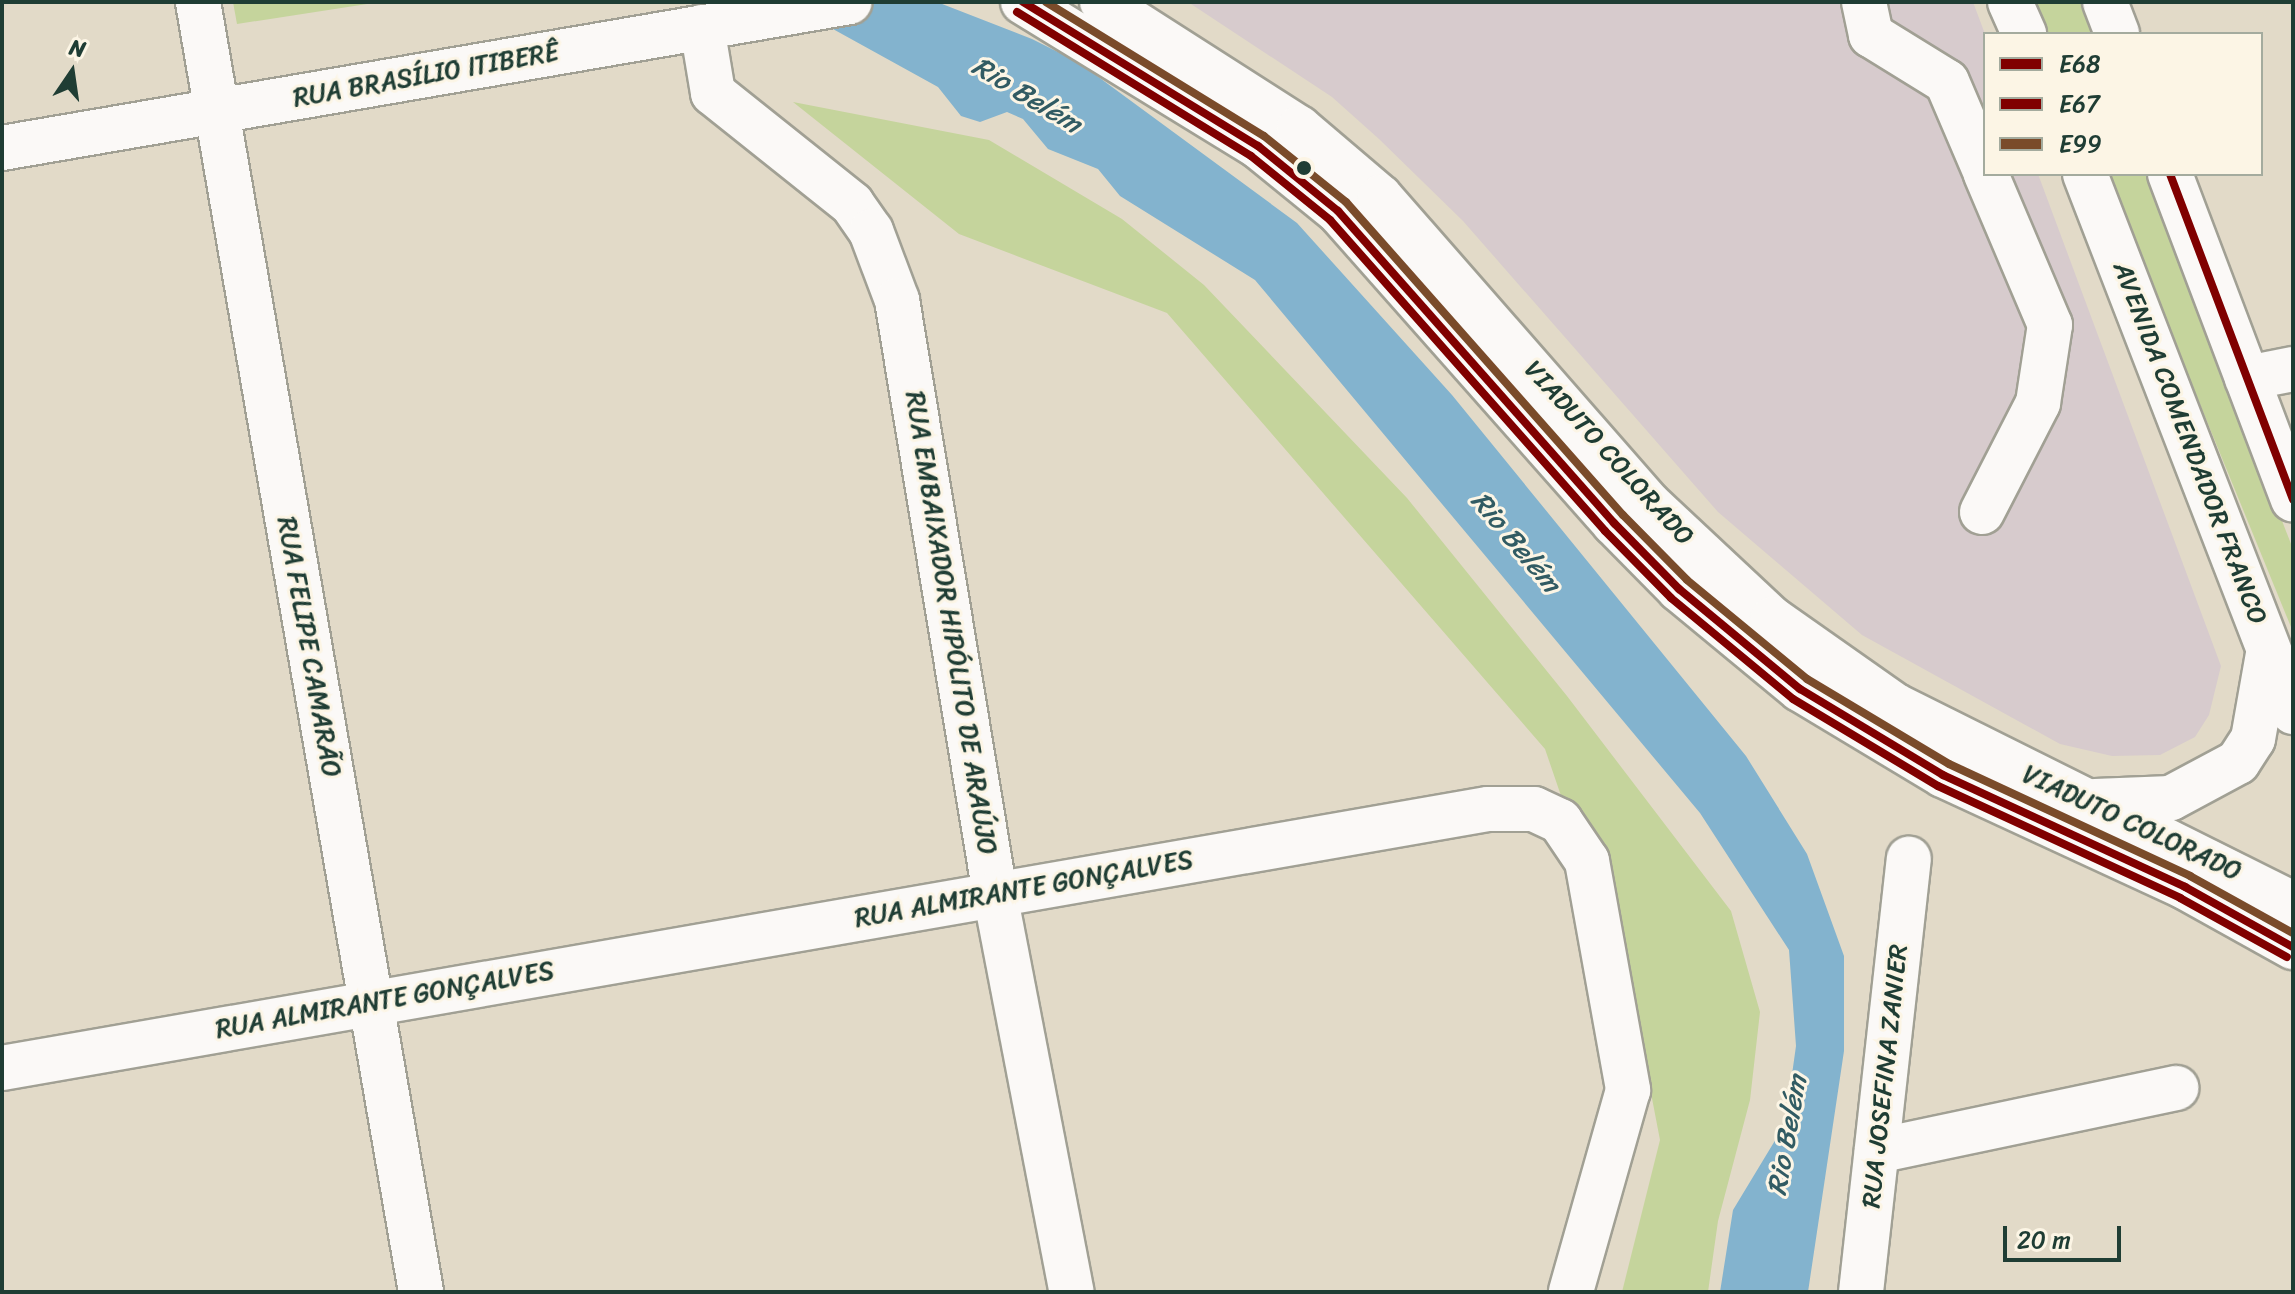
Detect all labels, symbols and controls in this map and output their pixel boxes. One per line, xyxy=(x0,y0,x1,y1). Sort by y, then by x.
text: N xyxy=(66,27,89,69)
north arrow xyxy=(32,32,112,112)
legend xyxy=(1983,32,2263,176)
street label: RUA BRASÍLIO ITIBERÊ xyxy=(292,37,560,113)
text: E68 xyxy=(2059,43,2100,85)
water label: Rio Belém xyxy=(966,49,1088,141)
text: E67 xyxy=(2059,83,2100,125)
text: E99 xyxy=(2059,123,2102,165)
unlabelled marker xyxy=(1296,160,1312,176)
street label: AVENIDA COMENDADOR FRANCO xyxy=(2106,257,2274,629)
street label: VIADUTO COLORADO xyxy=(1518,354,1700,552)
street label: RUA EMBAIXADOR HIPÓLITO DE ARAÚJO xyxy=(899,387,1003,859)
water label: Rio Belém xyxy=(1464,484,1568,600)
street label: RUA FELIPE CAMARÃO xyxy=(271,515,347,779)
street label: VIADUTO COLORADO xyxy=(2018,759,2246,887)
street label: RUA ALMIRANTE GONÇALVES xyxy=(853,844,1195,934)
street label: RUA JOSEFINA ZANIER xyxy=(1856,942,1914,1210)
street label: RUA ALMIRANTE GONÇALVES xyxy=(214,955,556,1045)
water label: Rio Belém xyxy=(1760,1072,1814,1198)
scale bar xyxy=(2007,1210,2125,1260)
text: 20 m xyxy=(2017,1219,2071,1261)

